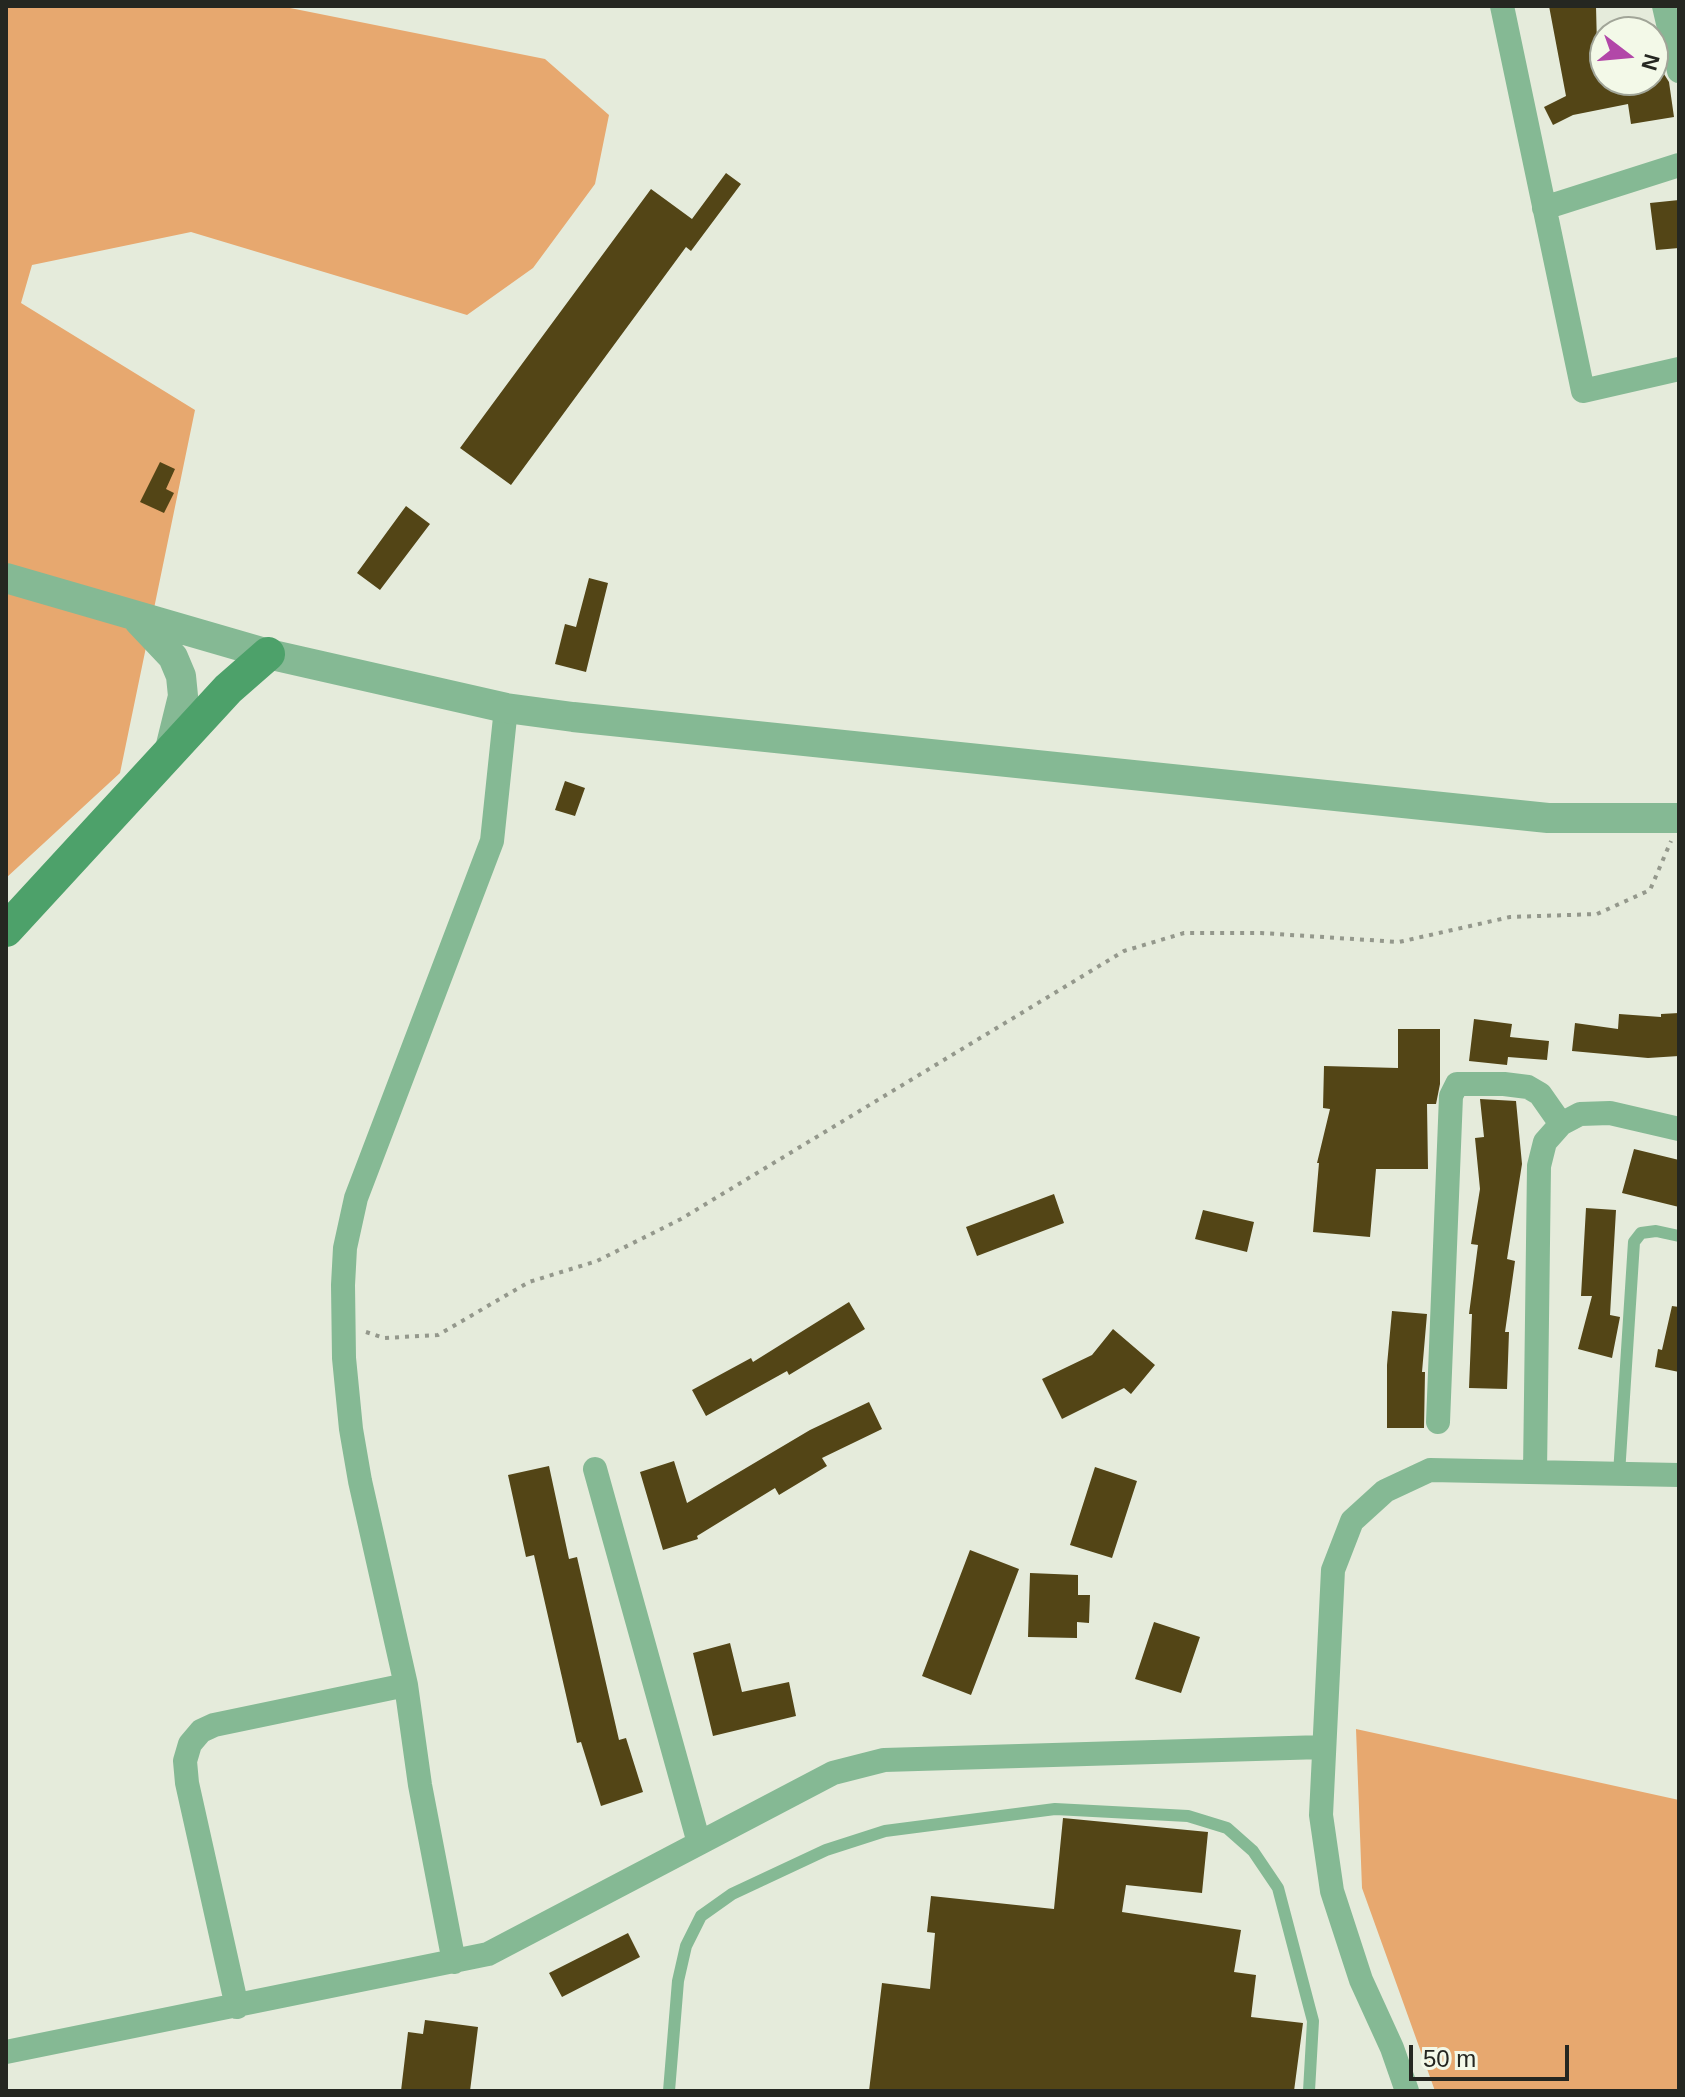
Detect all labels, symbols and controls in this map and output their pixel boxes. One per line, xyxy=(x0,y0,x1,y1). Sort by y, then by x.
north arrow xyxy=(1589,16,1669,96)
text: N xyxy=(1636,51,1665,73)
scale bar xyxy=(1413,2029,1573,2079)
text: 50 m xyxy=(1423,2045,1476,2072)

